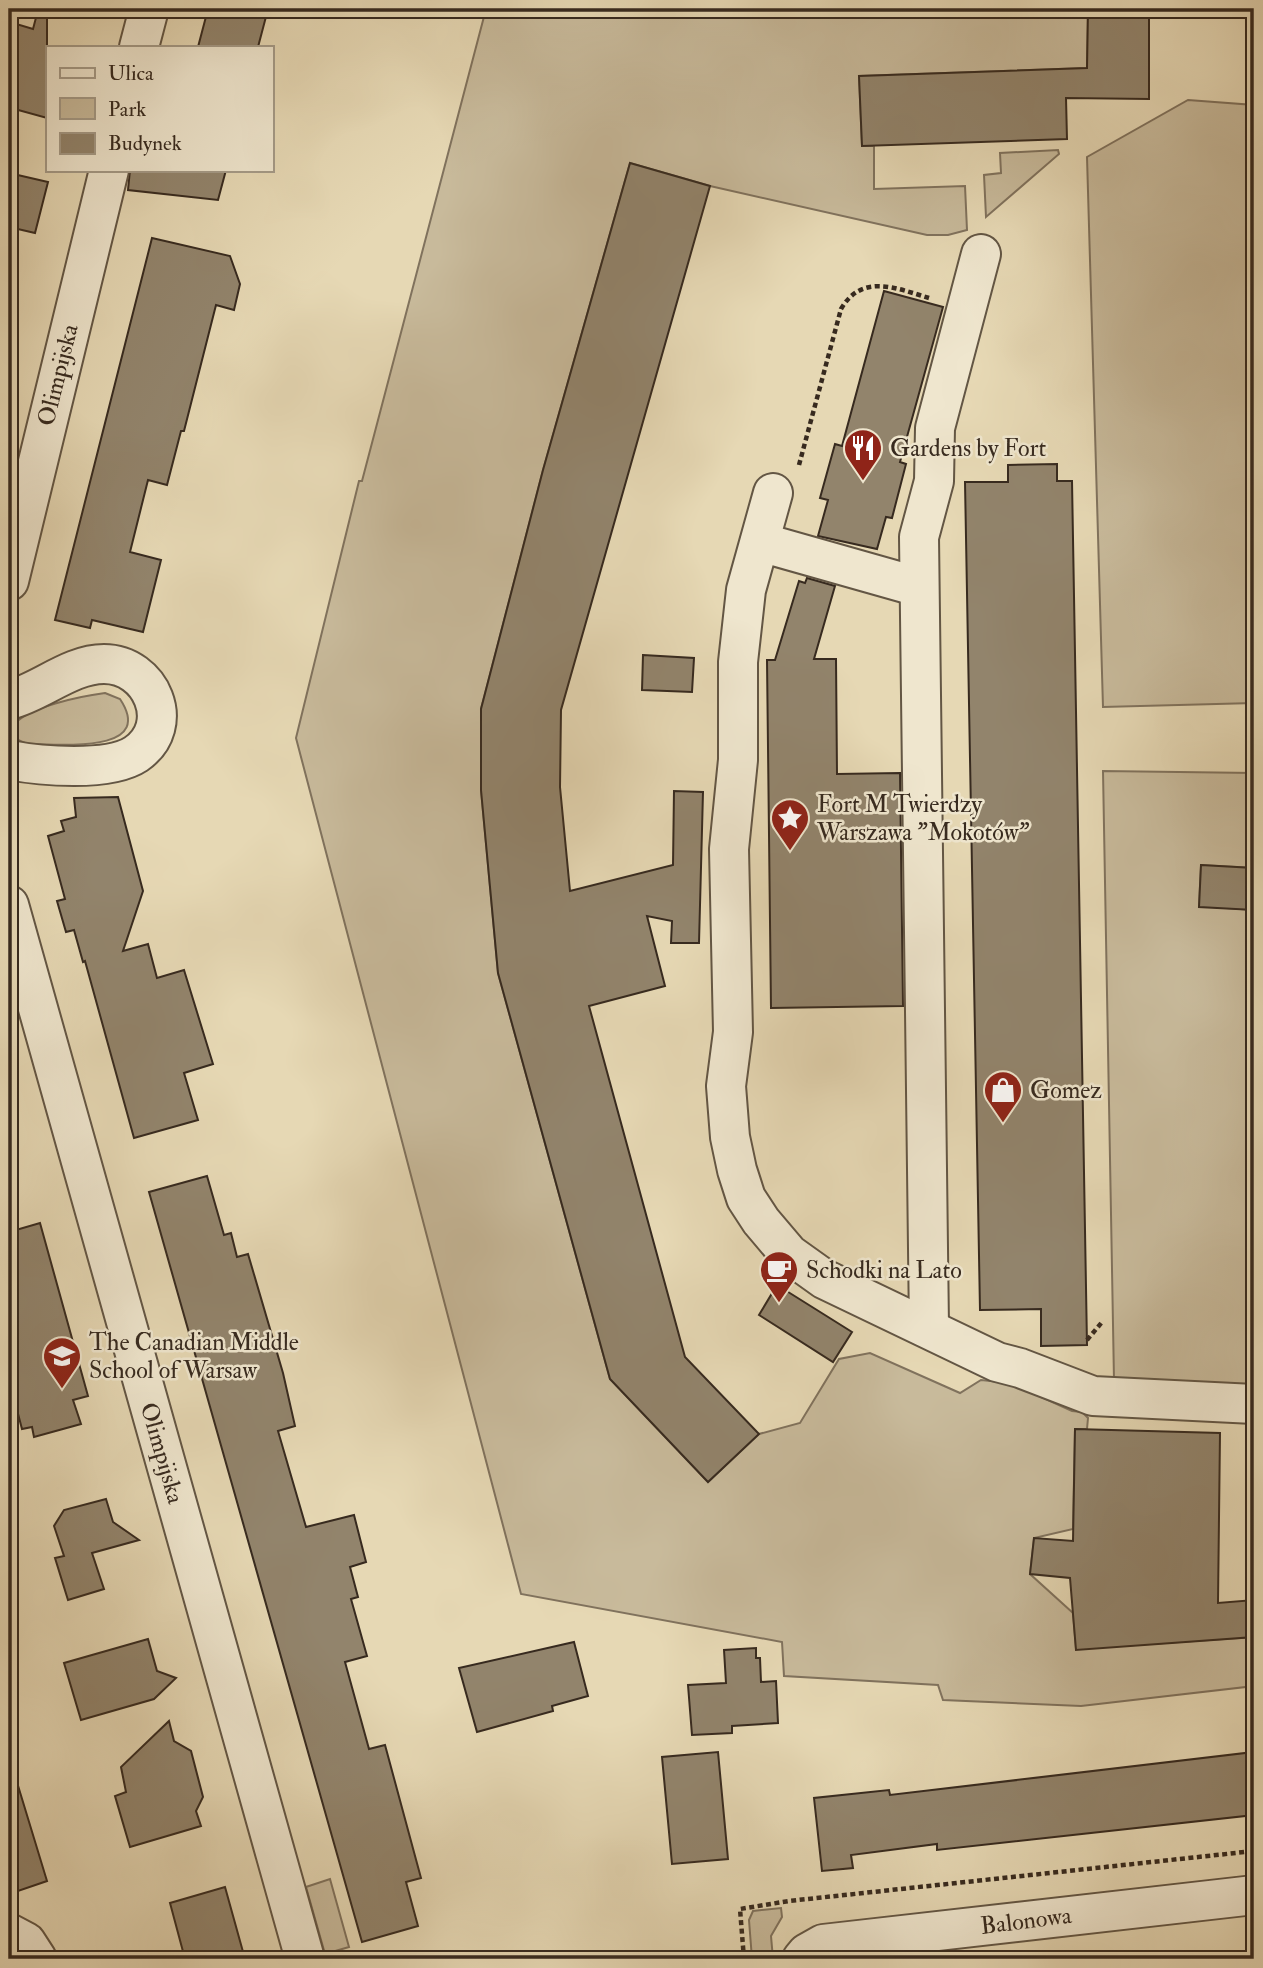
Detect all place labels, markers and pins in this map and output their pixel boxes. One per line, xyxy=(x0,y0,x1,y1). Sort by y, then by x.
restaurant icon: Gardens by Fort xyxy=(842,427,884,482)
place label: Gardens by Fort xyxy=(890,433,1047,464)
place label: Fort M Twierdzy Warszawa "Mokotów" xyxy=(816,789,1030,848)
place icon: Fort M Twierdzy Warszawa "Mokotów" xyxy=(769,797,811,852)
shop icon: Gomez xyxy=(982,1069,1024,1124)
place label: Gomez xyxy=(1030,1075,1102,1106)
cafe icon: Schodki na Lato xyxy=(758,1249,800,1304)
place label: Schodki na Lato xyxy=(806,1255,962,1286)
place label: The Canadian Middle School of Warsaw xyxy=(89,1327,299,1386)
school or university icon: The Canadian Middle School of Warsaw xyxy=(41,1335,83,1390)

